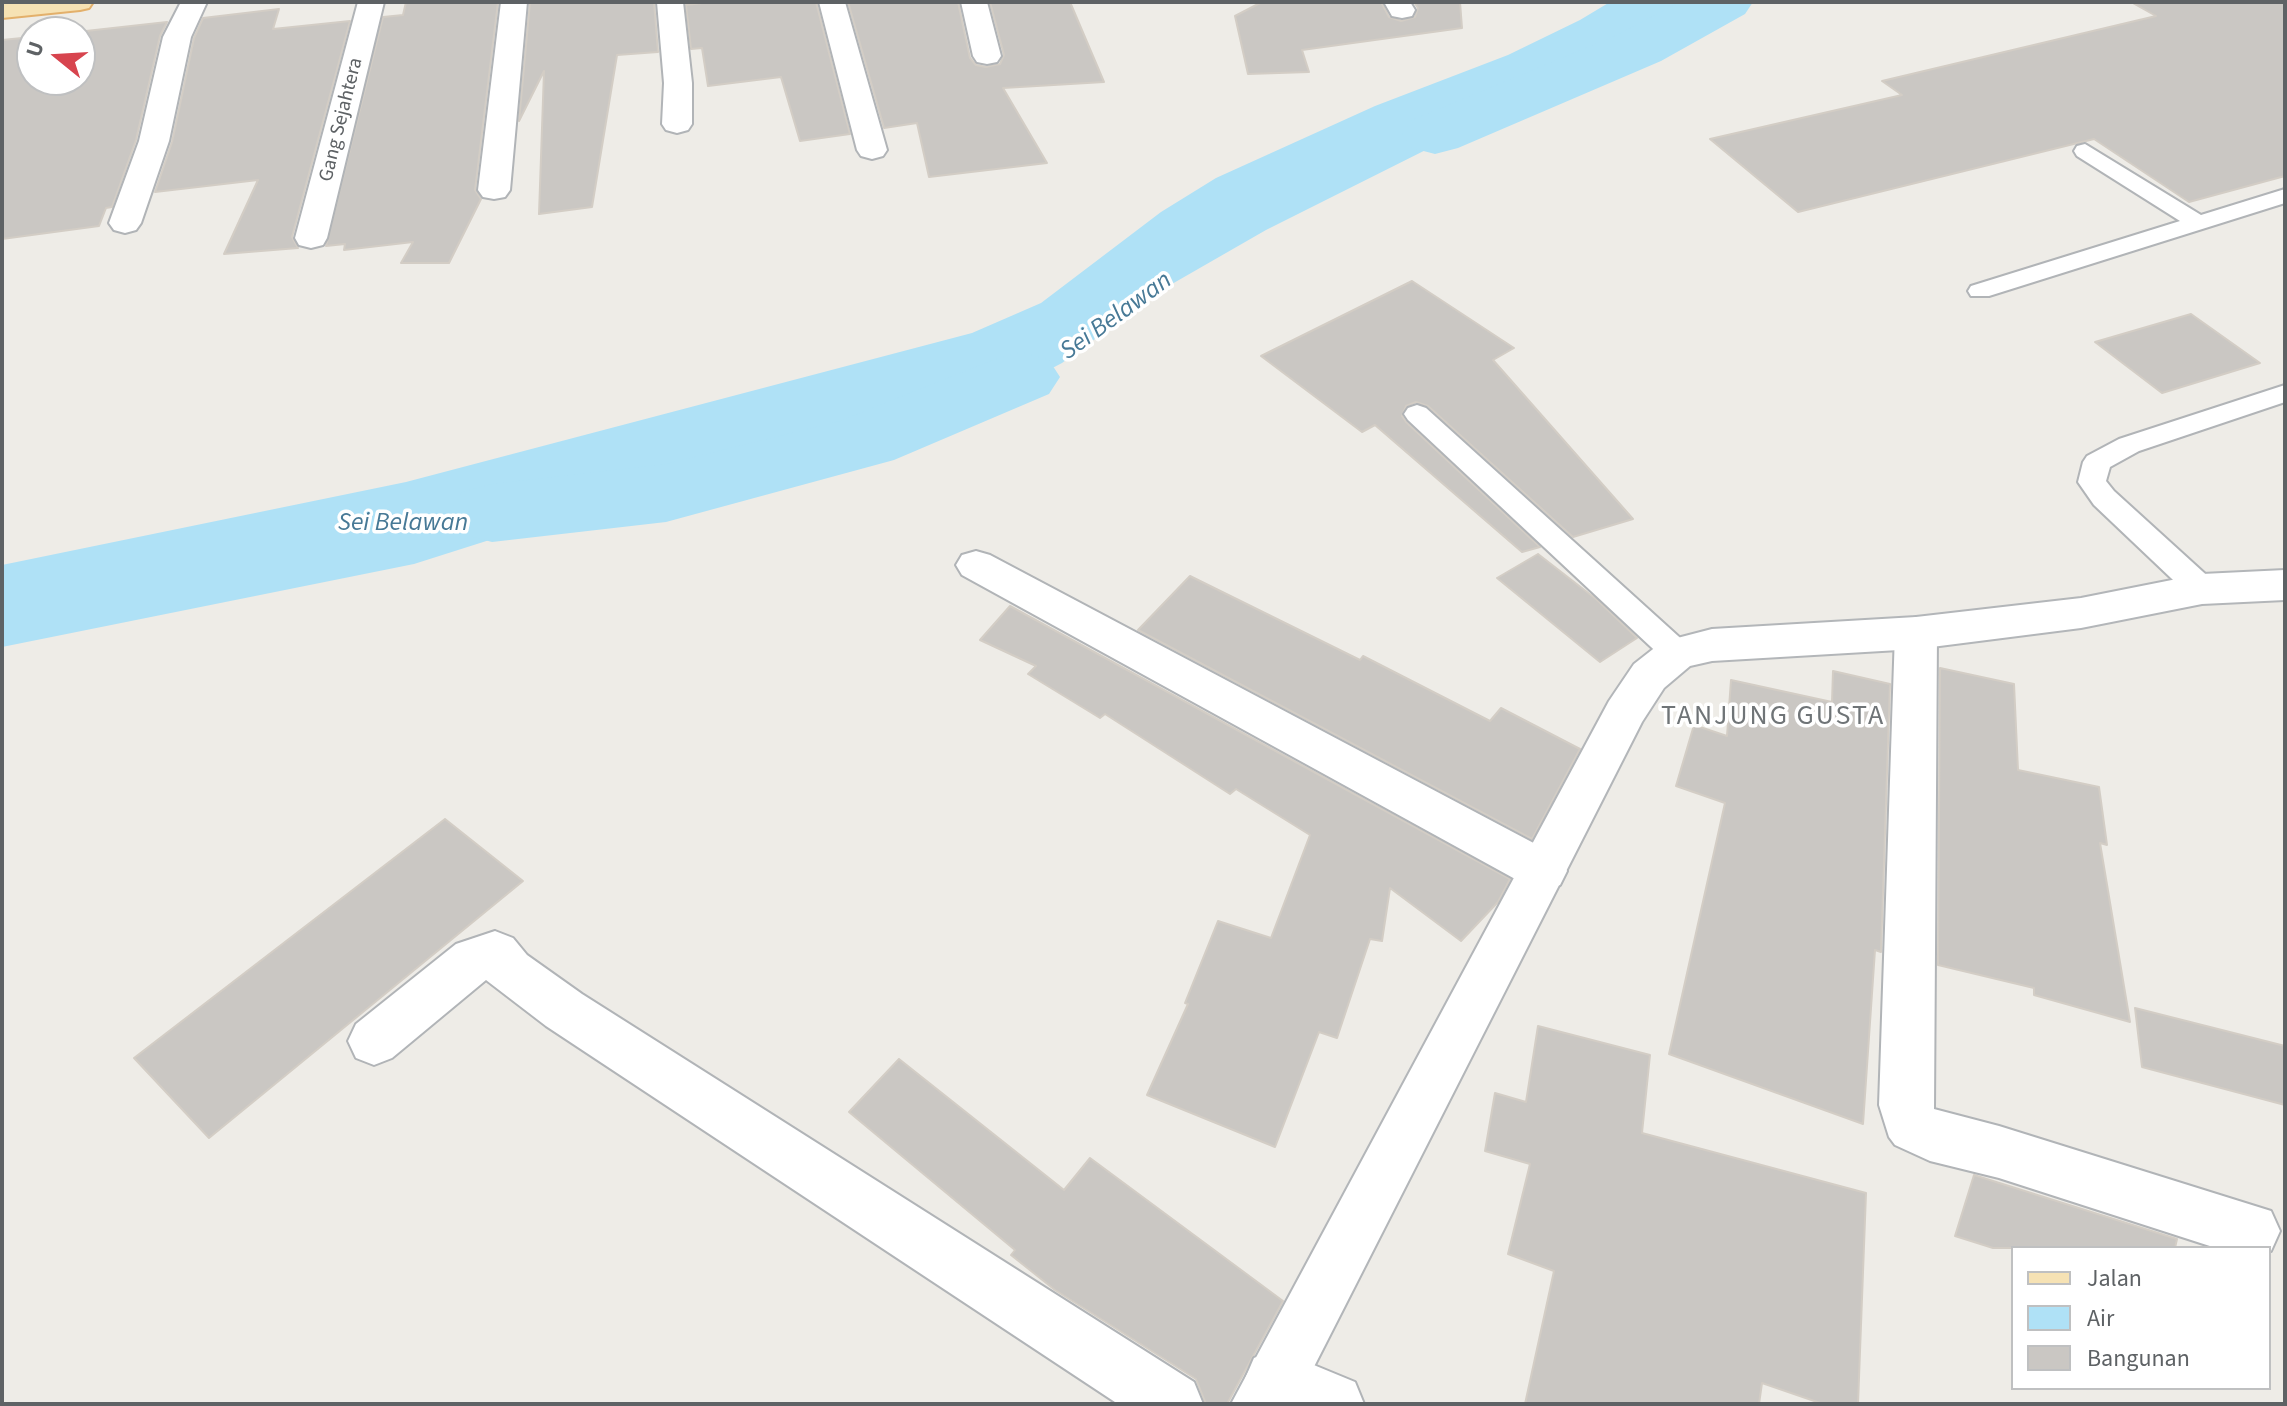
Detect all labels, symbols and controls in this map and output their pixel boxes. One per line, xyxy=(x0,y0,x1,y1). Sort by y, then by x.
north arrow xyxy=(16,16,96,96)
text: U xyxy=(18,37,53,61)
street label: Gang Sejahtera xyxy=(315,56,369,184)
water label: Sei Belawan xyxy=(1055,266,1179,368)
water label: Sei Belawan xyxy=(338,508,468,540)
district label: TANJUNG GUSTA xyxy=(1661,701,1885,735)
legend xyxy=(2011,1246,2271,1390)
text: Jalan xyxy=(2087,1261,2142,1296)
text: Air xyxy=(2087,1301,2114,1336)
text: Bangunan xyxy=(2087,1341,2190,1376)

